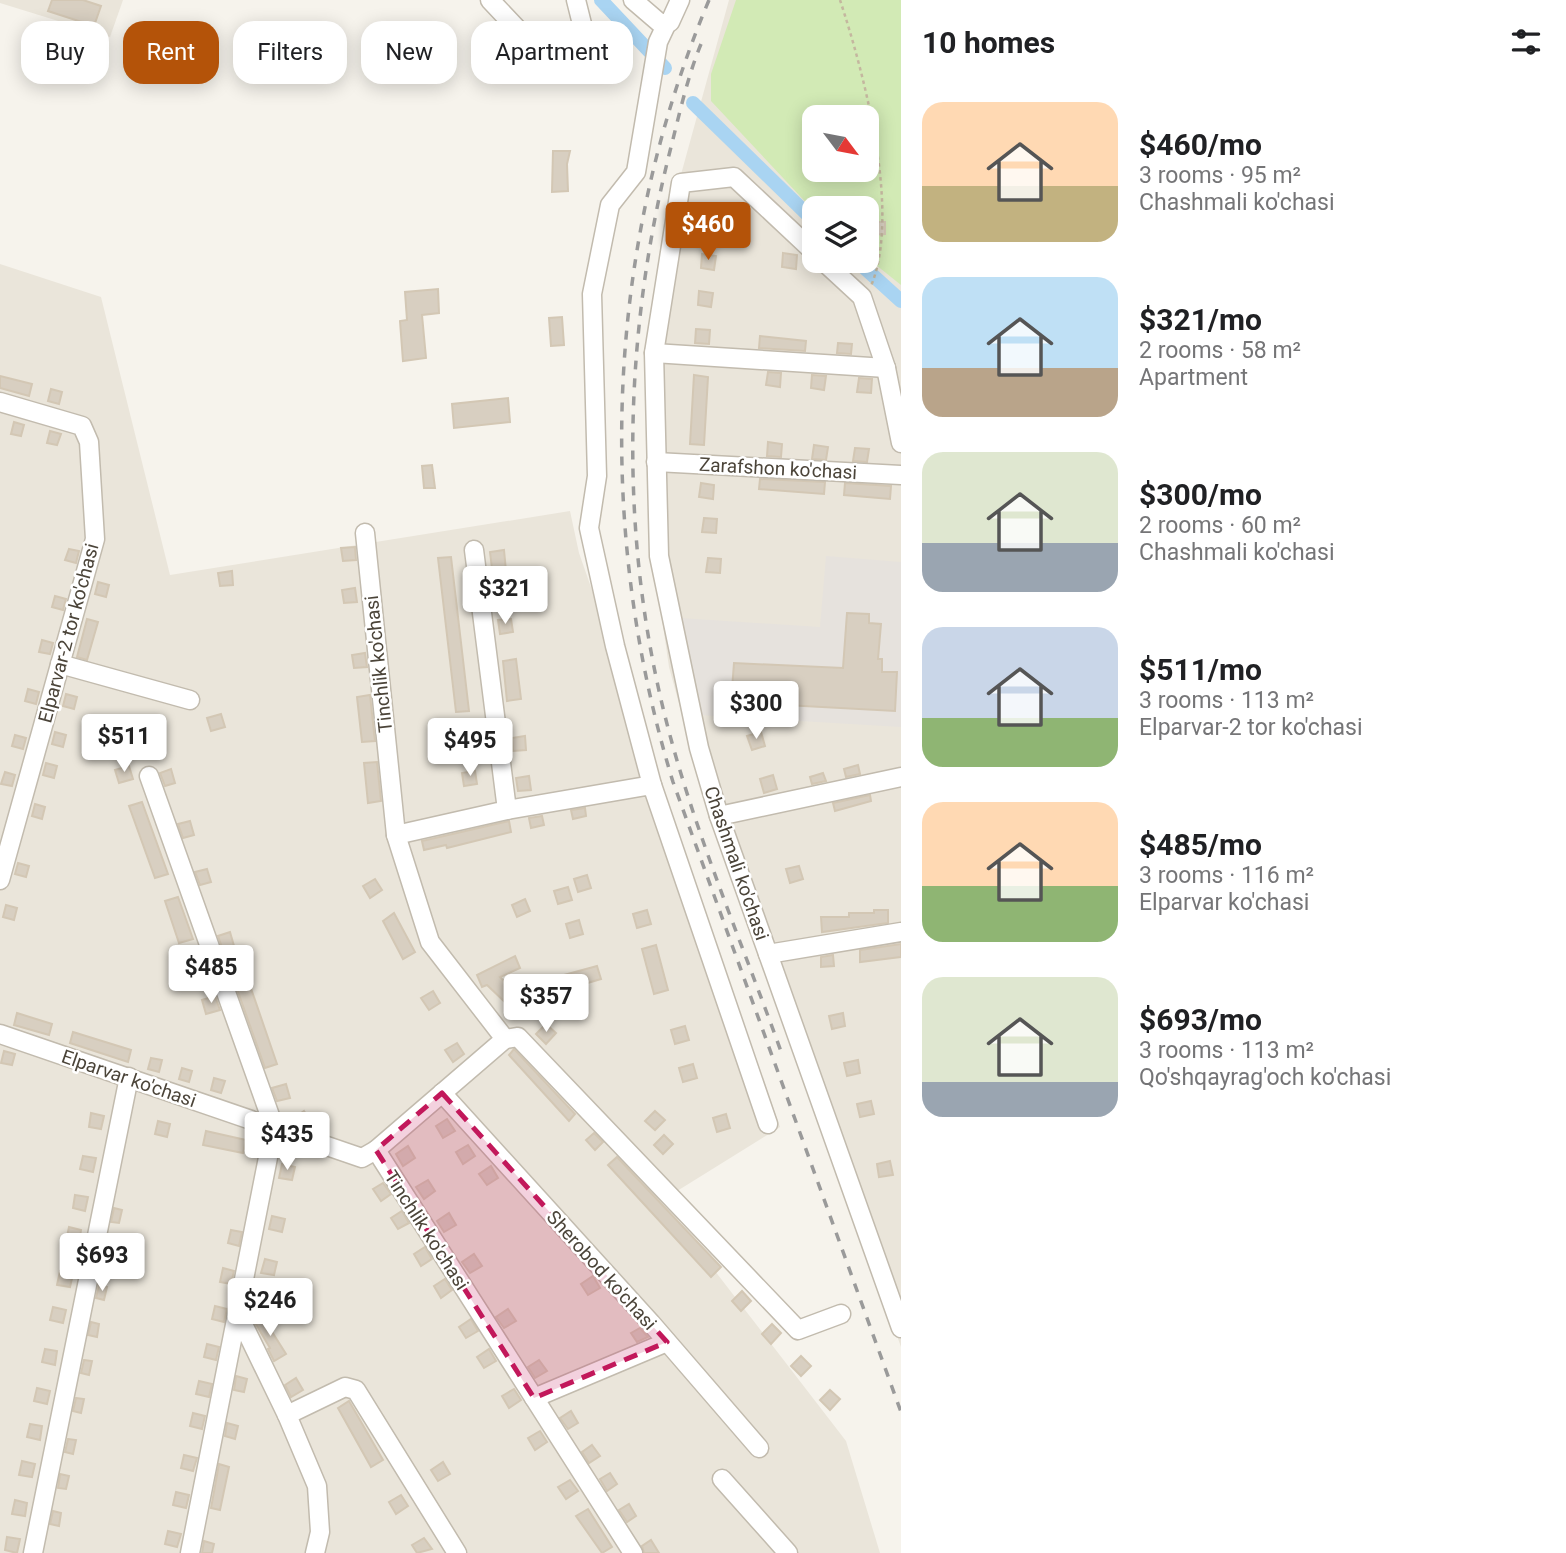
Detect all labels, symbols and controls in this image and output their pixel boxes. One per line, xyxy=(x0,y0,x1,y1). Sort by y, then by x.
chip: Buy xyxy=(21,21,109,84)
chip: Rent xyxy=(123,21,219,84)
chip: Filters xyxy=(233,21,347,84)
chip: New xyxy=(361,21,457,84)
chip: Apartment xyxy=(471,21,633,84)
icon: filters xyxy=(1507,23,1545,61)
text: 10 homes xyxy=(922,25,1055,60)
north arrow xyxy=(802,105,878,182)
map controls xyxy=(802,105,879,273)
text: $460/mo xyxy=(1139,127,1262,162)
icon: home xyxy=(978,130,1062,214)
text: 3 rooms · 95 m² xyxy=(1139,162,1301,189)
text: Chashmali ko'chasi xyxy=(1139,189,1335,216)
button: layers xyxy=(802,196,879,273)
pin: $460 xyxy=(667,202,749,262)
text: $460 xyxy=(682,211,734,238)
text: $321/mo xyxy=(1139,302,1262,337)
icon: home xyxy=(978,305,1062,389)
text: 2 rooms · 58 m² xyxy=(1139,337,1301,364)
text: Apartment xyxy=(1139,364,1248,391)
street label: Zarafshon ko'chasi xyxy=(698,453,858,484)
text: $300/mo xyxy=(1139,477,1262,512)
icon: home xyxy=(978,480,1062,564)
text: 2 rooms · 60 m² xyxy=(1139,512,1301,539)
text: Chashmali ko'chasi xyxy=(1139,539,1335,566)
street label: Elparvar-2 tor ko'chasi xyxy=(33,541,103,725)
pin: $321 xyxy=(464,566,546,626)
text: $321 xyxy=(479,575,531,602)
street label: Tinchlik ko'chasi xyxy=(360,594,397,734)
text: $511/mo xyxy=(1139,652,1262,687)
icon: home xyxy=(978,655,1062,739)
pin: $300 xyxy=(715,682,797,741)
text: 3 rooms · 113 m² xyxy=(1139,687,1314,714)
text: $300 xyxy=(730,690,782,717)
pin: $511 xyxy=(83,714,165,774)
text: Elparvar-2 tor ko'chasi xyxy=(1139,714,1363,741)
pin: $495 xyxy=(429,718,511,778)
text: $511 xyxy=(98,723,150,750)
text: $495 xyxy=(444,727,496,754)
street label: Chashmali ko'chasi xyxy=(699,783,774,943)
text: $485/mo xyxy=(1139,827,1262,862)
icon: home xyxy=(978,830,1062,914)
text: 3 rooms · 116 m² xyxy=(1139,862,1314,889)
text: Elparvar ko'chasi xyxy=(1139,889,1309,916)
pin: $485 xyxy=(170,946,252,1005)
text: $485 xyxy=(185,954,237,981)
pin: $357 xyxy=(505,974,587,1034)
text: $357 xyxy=(520,983,572,1010)
text: $693/mo xyxy=(1139,1002,1262,1037)
icon: home xyxy=(978,1005,1062,1089)
text: 3 rooms · 113 m² xyxy=(1139,1037,1314,1064)
street label: Elparvar ko'chasi xyxy=(59,1045,199,1112)
text: Qo'shqayrag'och ko'chasi xyxy=(1139,1064,1391,1091)
pin: $435 xyxy=(246,1112,328,1172)
text: $435 xyxy=(261,1121,313,1148)
street label: Tinchlik ko'chasi xyxy=(379,1166,474,1294)
street label: Sherobod ko'chasi xyxy=(542,1206,661,1335)
pin: $693 xyxy=(61,1234,143,1293)
text: $693 xyxy=(76,1242,128,1269)
pin: $246 xyxy=(229,1278,311,1338)
text: $246 xyxy=(244,1287,296,1314)

